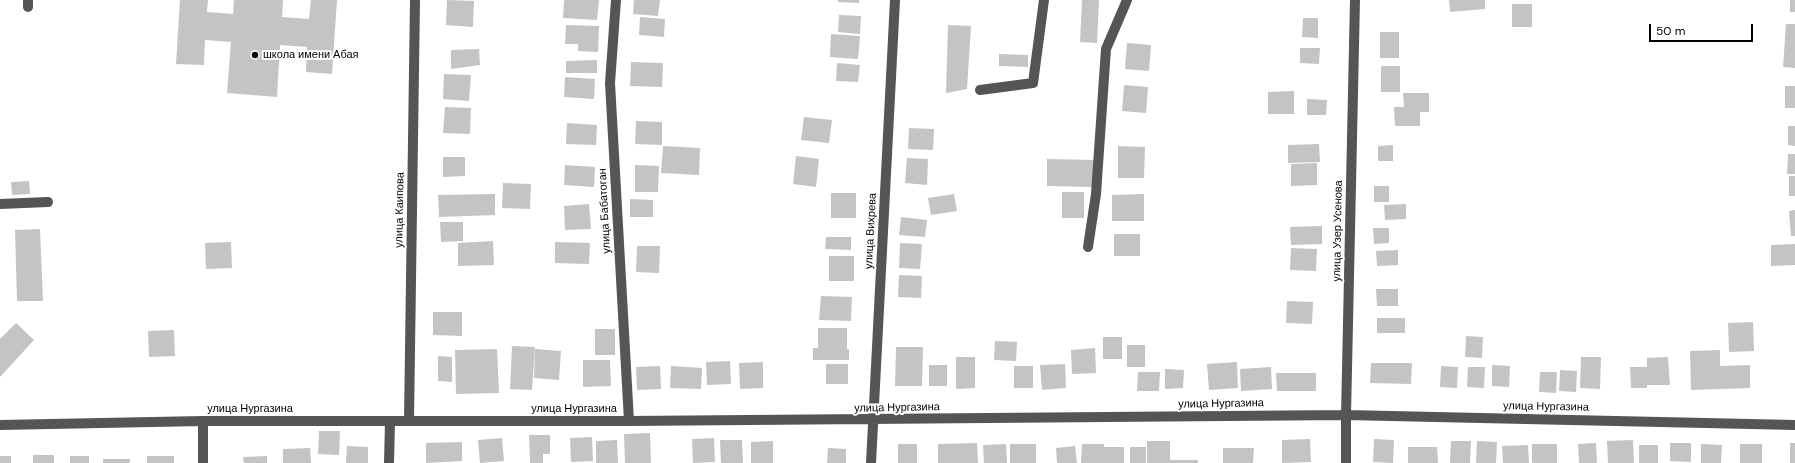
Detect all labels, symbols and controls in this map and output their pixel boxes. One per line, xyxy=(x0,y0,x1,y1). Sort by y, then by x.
scale bar xyxy=(1651,16,1755,42)
text: 50 m xyxy=(1656,23,1685,39)
place label: школа имени Абая xyxy=(263,48,359,62)
marker: школа имени Абая xyxy=(250,50,260,60)
street label: улица Бабатоган xyxy=(596,168,614,254)
street label: улица Каипова xyxy=(393,172,407,248)
street label: улица Узер Усенова xyxy=(1331,180,1345,282)
street label: улица Вихрева xyxy=(862,193,880,269)
street label: улица Нургазина xyxy=(1178,397,1264,411)
street label: улица Нургазина xyxy=(1503,400,1589,414)
street label: улица Нургазина xyxy=(854,401,940,415)
street label: улица Нургазина xyxy=(207,402,293,416)
street label: улица Нургазина xyxy=(531,402,617,416)

